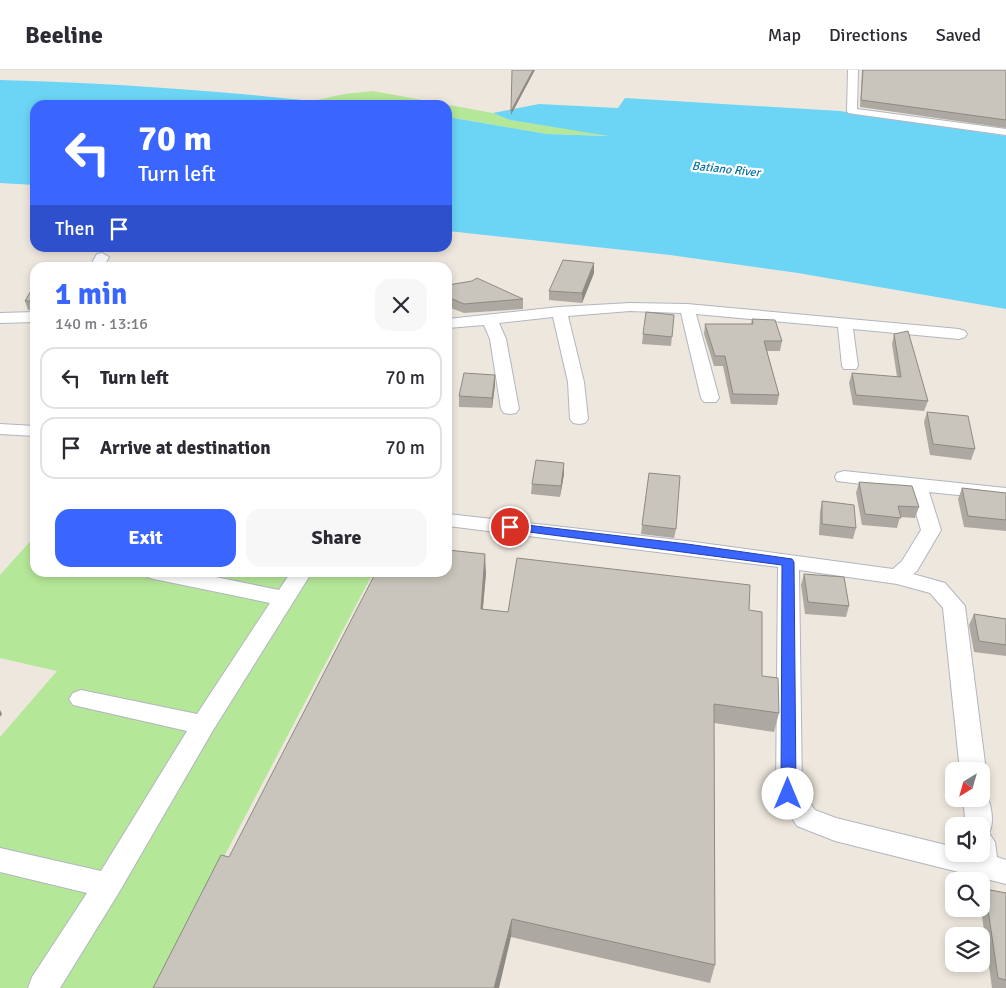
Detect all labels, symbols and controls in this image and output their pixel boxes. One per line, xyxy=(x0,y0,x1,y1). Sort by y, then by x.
text: Beeline xyxy=(25,20,103,50)
text: Map xyxy=(768,24,801,46)
text: Directions xyxy=(829,24,908,46)
text: Saved xyxy=(936,24,981,46)
text: 70 m xyxy=(138,117,212,160)
icon: left xyxy=(55,120,120,185)
water label: Batiano River xyxy=(691,158,762,181)
text: Turn left xyxy=(138,160,216,187)
icon: arrive xyxy=(105,215,133,243)
text: Then xyxy=(55,217,95,241)
text: 1 min xyxy=(55,276,127,313)
button: close xyxy=(375,279,427,331)
text: 140 m · 13:16 xyxy=(55,314,148,334)
icon: left xyxy=(57,364,85,392)
text: Turn left xyxy=(100,366,169,390)
text: 70 m xyxy=(385,366,425,390)
icon: arrive xyxy=(57,434,85,462)
text: Arrive at destination xyxy=(100,436,271,460)
text: 70 m xyxy=(385,436,425,460)
pin xyxy=(489,506,531,548)
button: Exit xyxy=(55,509,236,567)
button: Share xyxy=(246,509,427,567)
icon: arrive xyxy=(496,513,524,541)
north arrow xyxy=(945,762,990,808)
map controls xyxy=(945,762,990,972)
position arrow xyxy=(761,767,813,819)
button: sound xyxy=(945,817,990,862)
button: search xyxy=(945,872,990,917)
button: layers xyxy=(945,927,990,972)

